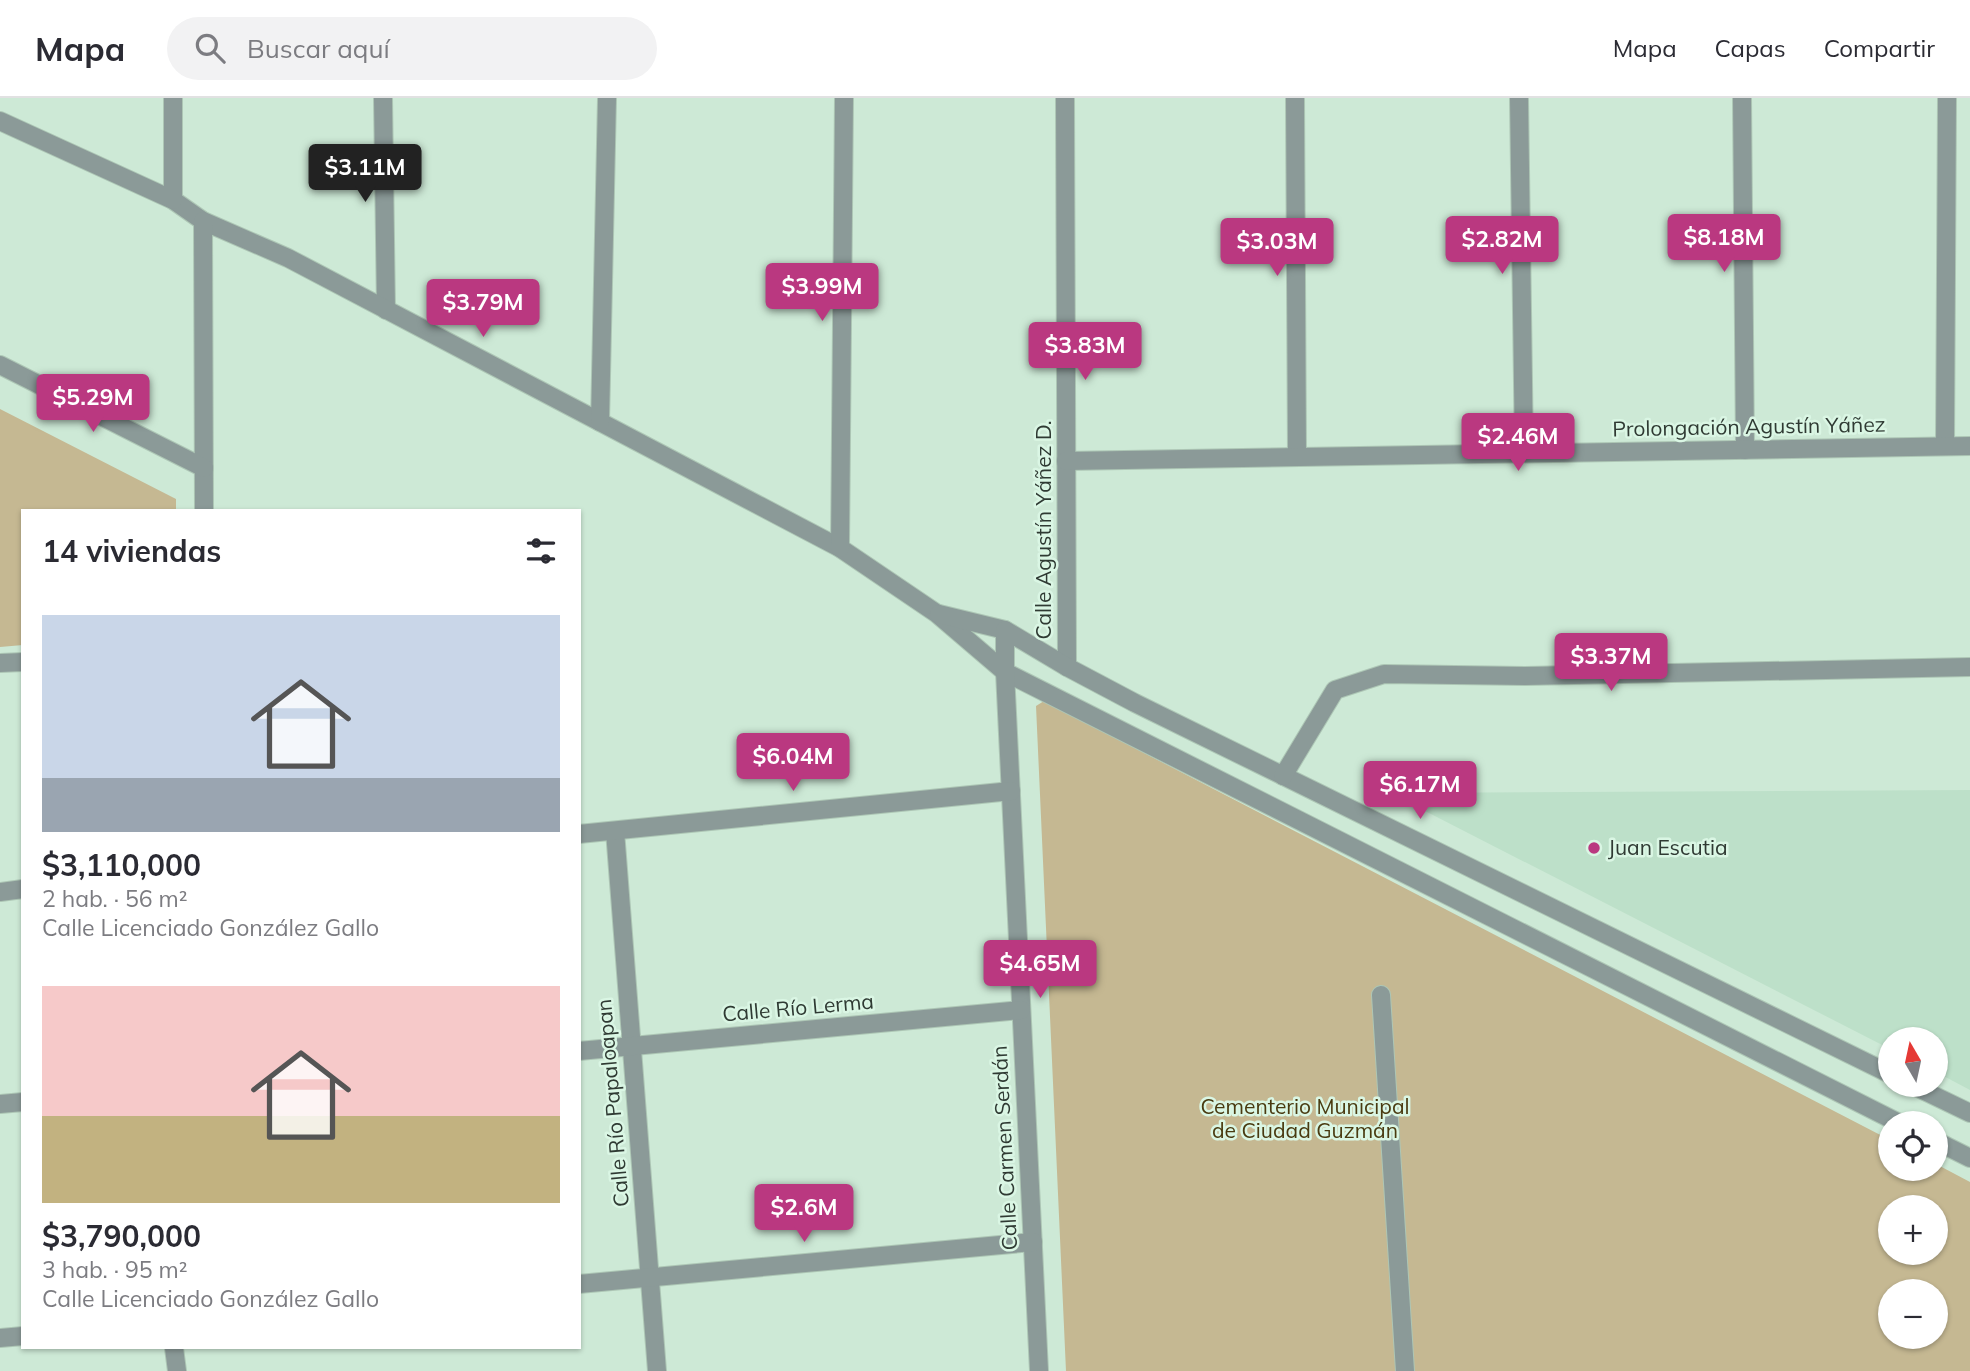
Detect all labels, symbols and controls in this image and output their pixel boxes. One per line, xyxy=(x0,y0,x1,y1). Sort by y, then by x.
search box xyxy=(167,17,657,80)
text: Mapa xyxy=(35,28,125,69)
icon: search xyxy=(191,29,229,67)
text: Buscar aquí xyxy=(247,32,390,65)
text: Mapa xyxy=(1613,33,1677,63)
text: Capas xyxy=(1715,33,1786,63)
text: Compartir xyxy=(1824,33,1935,63)
pin: $3.11M xyxy=(308,144,422,204)
text: $3.11M xyxy=(325,152,405,181)
pin: $8.18M xyxy=(1667,214,1781,274)
pin: $2.82M xyxy=(1445,216,1559,276)
pin: $3.03M xyxy=(1220,218,1334,278)
text: $8.18M xyxy=(1684,222,1764,251)
text: $2.82M xyxy=(1462,224,1542,253)
text: $3.03M xyxy=(1237,226,1317,255)
pin: $3.99M xyxy=(765,264,879,323)
text: $3.99M xyxy=(782,271,862,300)
pin: $3.79M xyxy=(426,280,540,339)
text: $3.79M xyxy=(443,287,523,316)
pin: $3.83M xyxy=(1028,322,1142,382)
text: $3.83M xyxy=(1045,330,1125,359)
pin: $5.29M xyxy=(36,374,150,434)
text: $5.29M xyxy=(53,382,133,411)
street label: Prolongación Agustín Yáñez xyxy=(1612,411,1886,441)
pin: $2.46M xyxy=(1461,414,1575,473)
street label: Calle Agustín Yáñez D. xyxy=(1030,420,1056,640)
text: $2.46M xyxy=(1478,421,1558,450)
text: 14 viviendas xyxy=(42,532,221,570)
icon: filters xyxy=(522,532,560,570)
pin: $3.37M xyxy=(1554,634,1668,693)
text: $3.37M xyxy=(1571,641,1651,670)
icon: home xyxy=(238,661,364,787)
pin: $6.04M xyxy=(736,734,850,793)
text: $6.04M xyxy=(753,741,833,770)
pin: $6.17M xyxy=(1363,762,1477,821)
text: $6.17M xyxy=(1380,769,1460,798)
place label: Juan Escutia xyxy=(1608,834,1727,860)
marker: Juan Escutia xyxy=(1586,840,1602,856)
text: $3,110,000 xyxy=(42,846,201,884)
text: 2 hab. · 56 m² xyxy=(42,884,187,913)
text: Calle Licenciado González Gallo xyxy=(42,913,379,942)
pin: $4.65M xyxy=(983,940,1097,1000)
text: $4.65M xyxy=(1000,948,1080,977)
street label: Calle Río Lerma xyxy=(721,987,875,1027)
street label: Calle Río Papaloapan xyxy=(590,998,634,1208)
north arrow xyxy=(1878,1027,1948,1097)
map controls xyxy=(1878,1027,1948,1349)
icon: home xyxy=(238,1032,364,1158)
street label: Calle Carmen Serdán xyxy=(986,1045,1022,1251)
park label: Cementerio Municipal de Ciudad Guzmán xyxy=(1200,1093,1410,1143)
button: locate xyxy=(1878,1111,1948,1181)
pin: $2.6M xyxy=(755,1184,853,1244)
text: $2.6M xyxy=(770,1192,838,1221)
button: + xyxy=(1878,1195,1948,1265)
text: $3,790,000 xyxy=(42,1217,201,1255)
text: 3 hab. · 95 m² xyxy=(42,1255,187,1284)
button: − xyxy=(1878,1279,1948,1349)
text: Calle Licenciado González Gallo xyxy=(42,1284,379,1313)

